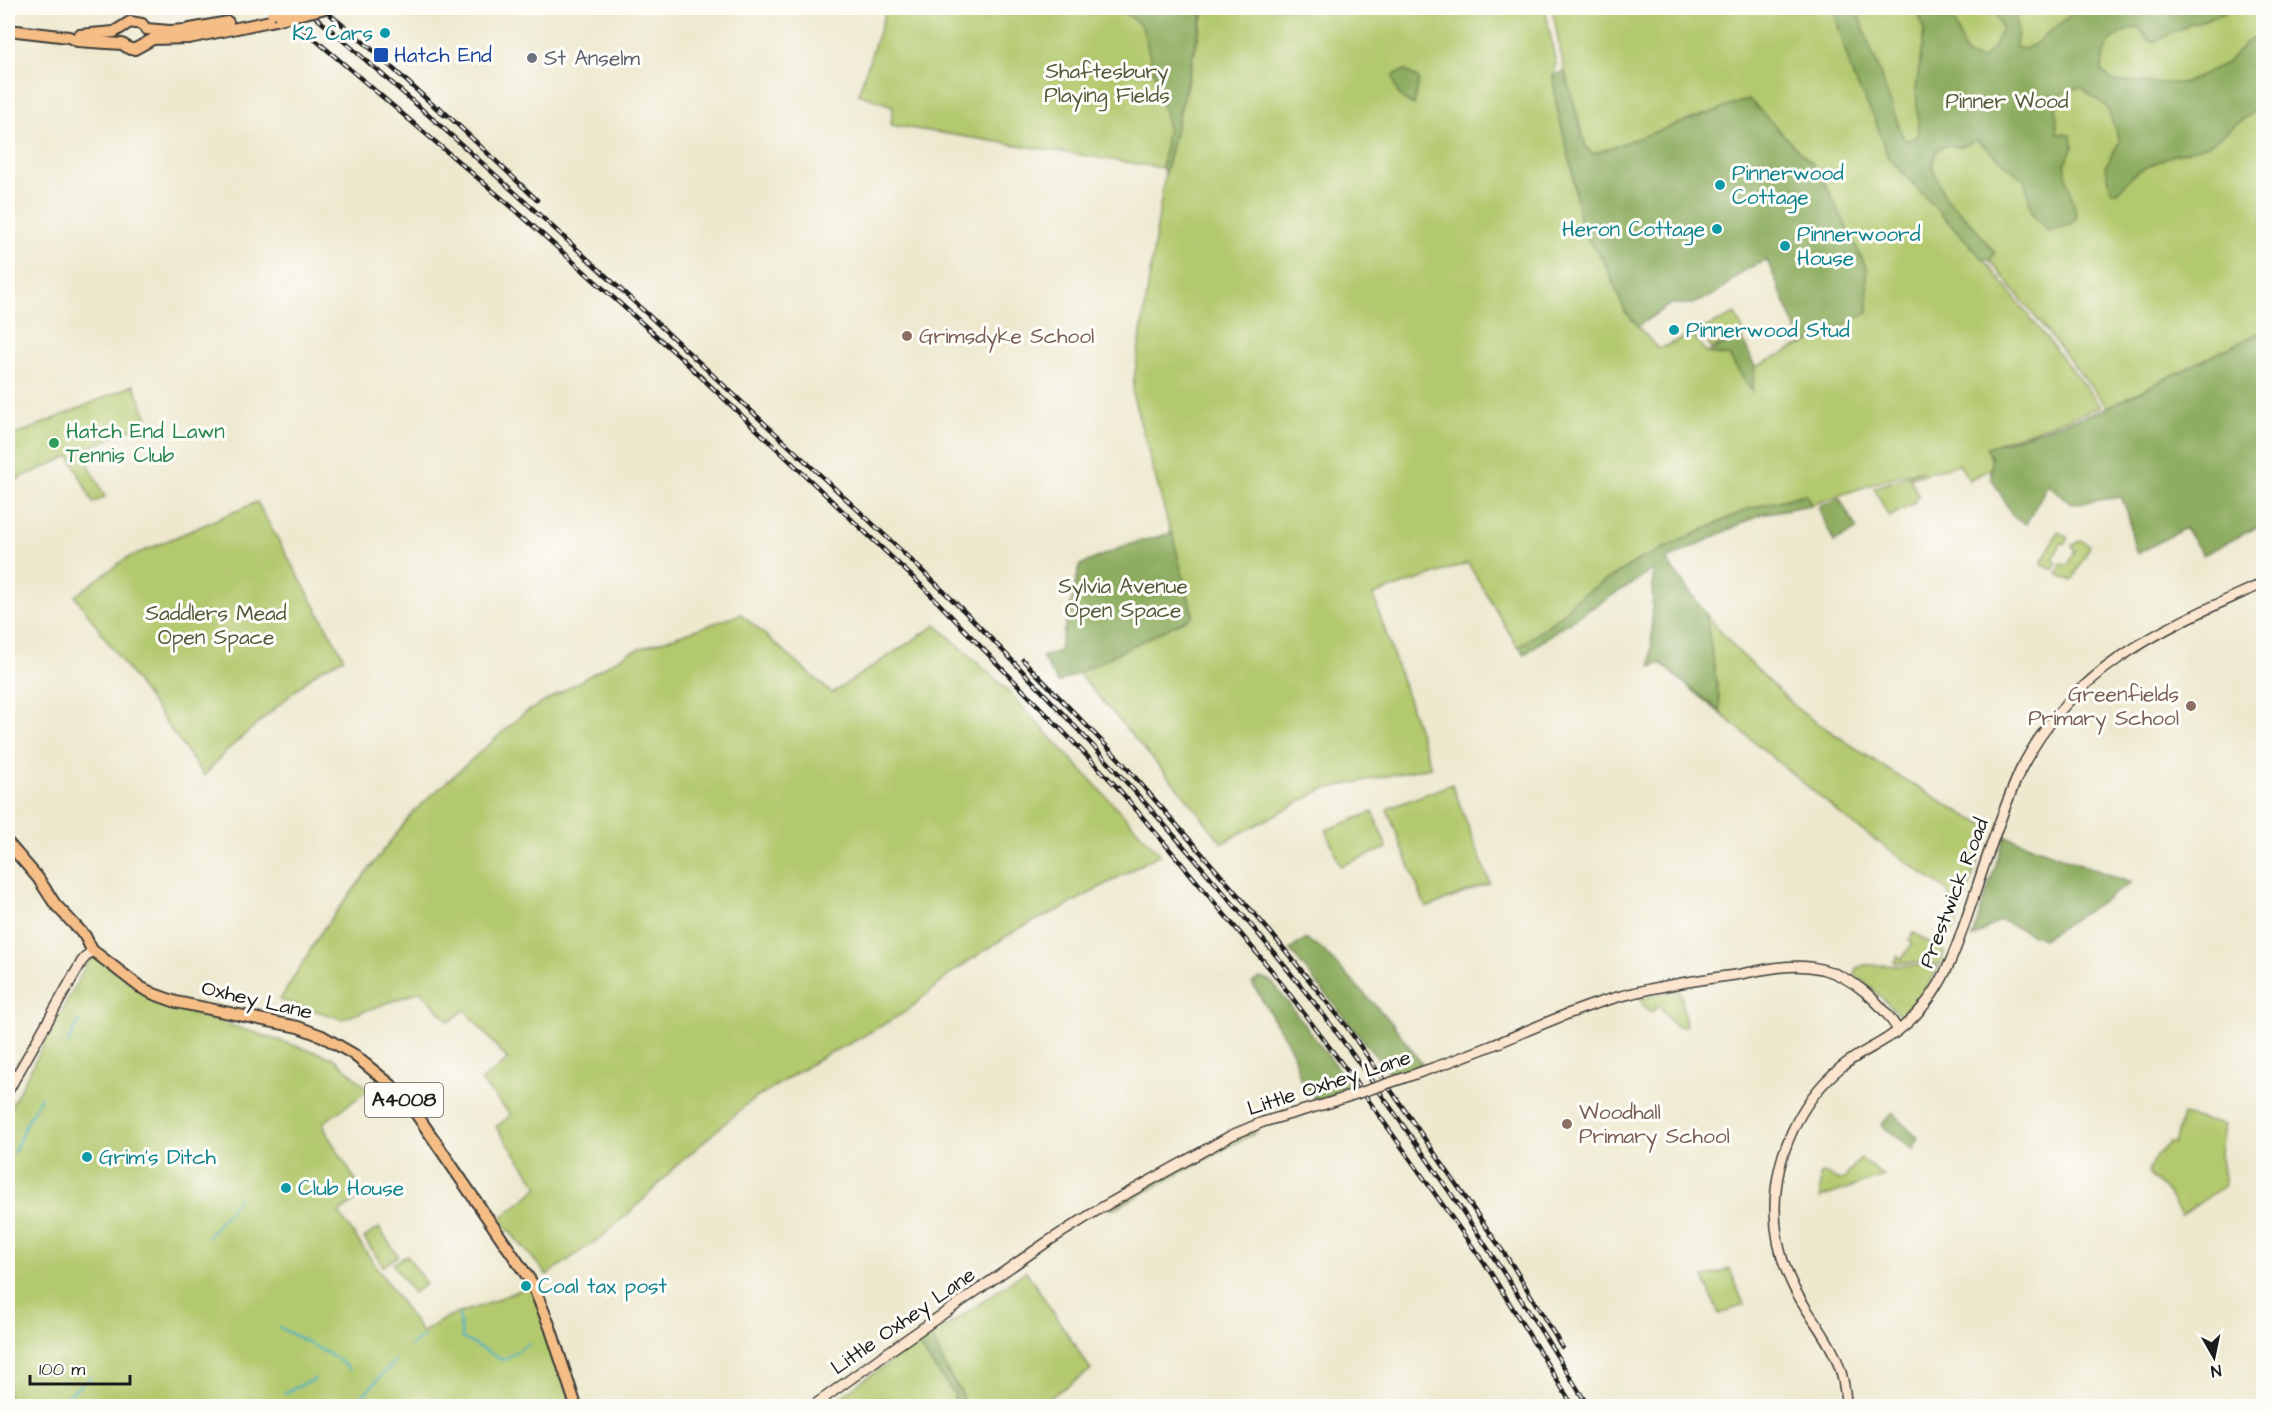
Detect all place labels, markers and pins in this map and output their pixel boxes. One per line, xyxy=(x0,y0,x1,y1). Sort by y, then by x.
place label: K2 Cars xyxy=(292,19,373,48)
marker: K2 Cars xyxy=(378,26,392,40)
place label: Hatch End xyxy=(394,41,492,70)
place label: St Anselm xyxy=(544,44,641,73)
marker: Hatch End xyxy=(372,46,390,64)
marker: St Anselm xyxy=(525,51,539,65)
place label: Pinnerwood Cottage xyxy=(1732,159,1844,214)
marker: Pinnerwood Cottage xyxy=(1713,178,1727,192)
place label: Heron Cottage xyxy=(1562,215,1705,246)
place label: Pinnerwoord House xyxy=(1797,220,1921,273)
marker: Heron Cottage xyxy=(1710,222,1724,236)
marker: Pinnerwoord House xyxy=(1778,239,1792,253)
place label: Pinnerwood Stud xyxy=(1686,316,1850,345)
place label: Grimsdyke School xyxy=(919,322,1094,353)
marker: Pinnerwood Stud xyxy=(1667,323,1681,337)
marker: Grimsdyke School xyxy=(900,329,914,343)
place label: Hatch End Lawn Tennis Club xyxy=(66,417,225,470)
marker: Hatch End Lawn Tennis Club xyxy=(47,436,61,450)
place label: Greenfields Primary School xyxy=(2028,680,2179,735)
marker: Greenfields Primary School xyxy=(2184,699,2198,713)
place label: Woodhall Primary School xyxy=(1579,1098,1730,1153)
marker: Woodhall Primary School xyxy=(1560,1117,1574,1131)
place label: Grim's Ditch xyxy=(99,1143,217,1172)
marker: Grim's Ditch xyxy=(80,1150,94,1164)
place label: Club House xyxy=(298,1174,404,1203)
marker: Club House xyxy=(279,1181,293,1195)
place label: Coal tax post xyxy=(538,1272,668,1302)
marker: Coal tax post xyxy=(519,1279,533,1293)

